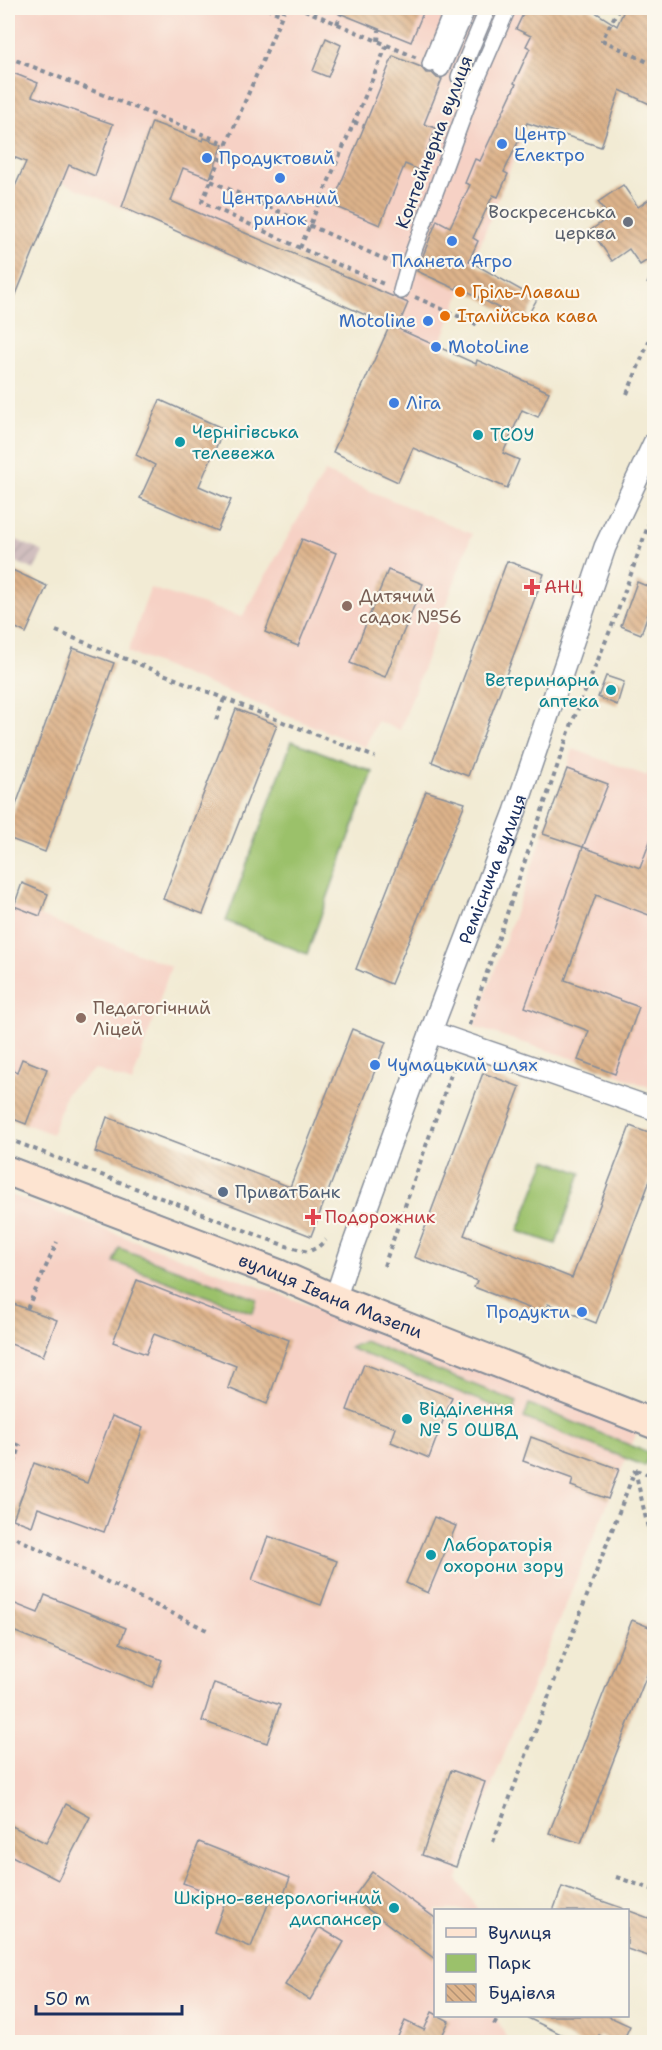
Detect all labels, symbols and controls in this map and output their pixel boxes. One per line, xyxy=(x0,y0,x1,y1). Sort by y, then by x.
street label: Контейнерна вулиця xyxy=(390,52,478,232)
place label: Центр Електро xyxy=(514,122,585,167)
marker: Центр Електро xyxy=(495,137,509,151)
place label: Продуктовий xyxy=(219,146,335,170)
marker: Продуктовий xyxy=(200,151,214,165)
marker: Центральний ринок xyxy=(273,171,287,185)
place label: Центральний ринок xyxy=(221,186,339,231)
place label: Воскресенська церква xyxy=(488,200,616,245)
marker: Воскресенська церква xyxy=(621,215,635,229)
marker: Планета Агро xyxy=(445,234,459,248)
place label: Планета Агро xyxy=(391,249,513,273)
place label: Гріль-Лаваш xyxy=(472,280,580,304)
marker: Гріль-Лаваш xyxy=(453,285,467,299)
place label: Італійська кава xyxy=(457,304,597,328)
place label: Motoline xyxy=(339,309,416,333)
marker: Італійська кава xyxy=(438,309,452,323)
marker: Motoline xyxy=(421,314,435,328)
place label: MotoLine xyxy=(448,335,529,359)
marker: MotoLine xyxy=(429,340,443,354)
place label: Ліга xyxy=(406,391,441,415)
marker: Ліга xyxy=(387,396,401,410)
place label: Чернігівська телевежа xyxy=(192,420,299,465)
place label: ТСОУ xyxy=(490,423,534,447)
marker: ТСОУ xyxy=(471,428,485,442)
marker: Чернігівська телевежа xyxy=(173,435,187,449)
place label: АНЦ xyxy=(544,575,583,599)
marker: АНЦ xyxy=(525,580,539,594)
place label: Дитячий садок №56 xyxy=(359,584,462,629)
marker: Дитячий садок №56 xyxy=(340,599,354,613)
place label: Ветеринарна аптека xyxy=(485,668,599,713)
marker: Ветеринарна аптека xyxy=(604,683,618,697)
street label: Реміснича вулиця xyxy=(453,791,532,948)
place label: Педагогічний Ліцей xyxy=(93,996,211,1041)
marker: Педагогічний Ліцей xyxy=(74,1011,88,1025)
place label: Чумацький шлях xyxy=(387,1053,538,1077)
marker: Чумацький шлях xyxy=(368,1058,382,1072)
place label: ПриватБанк xyxy=(235,1180,341,1204)
marker: ПриватБанк xyxy=(216,1185,230,1199)
place label: Подорожник xyxy=(325,1205,436,1229)
marker: Подорожник xyxy=(306,1210,320,1224)
street label: вулиця Івана Мазепи xyxy=(235,1248,426,1344)
place label: Продукти xyxy=(486,1300,570,1324)
marker: Продукти xyxy=(575,1305,589,1319)
place label: Відділення № 5 ОШВД xyxy=(419,1397,518,1442)
marker: Відділення № 5 ОШВД xyxy=(400,1412,414,1426)
place label: Лабораторія охорони зору xyxy=(443,1533,564,1578)
marker: Лабораторія охорони зору xyxy=(424,1548,438,1562)
place label: Шкірно-венерологічний диспансер xyxy=(173,1886,382,1931)
marker: Шкірно-венерологічний диспансер xyxy=(387,1901,401,1915)
legend xyxy=(434,1909,629,2017)
text: Вулиця xyxy=(488,1921,552,1945)
text: Парк xyxy=(488,1951,531,1975)
scale bar xyxy=(36,1978,182,2016)
text: Будівля xyxy=(488,1981,556,2005)
text: 50 m xyxy=(45,1987,90,2011)

